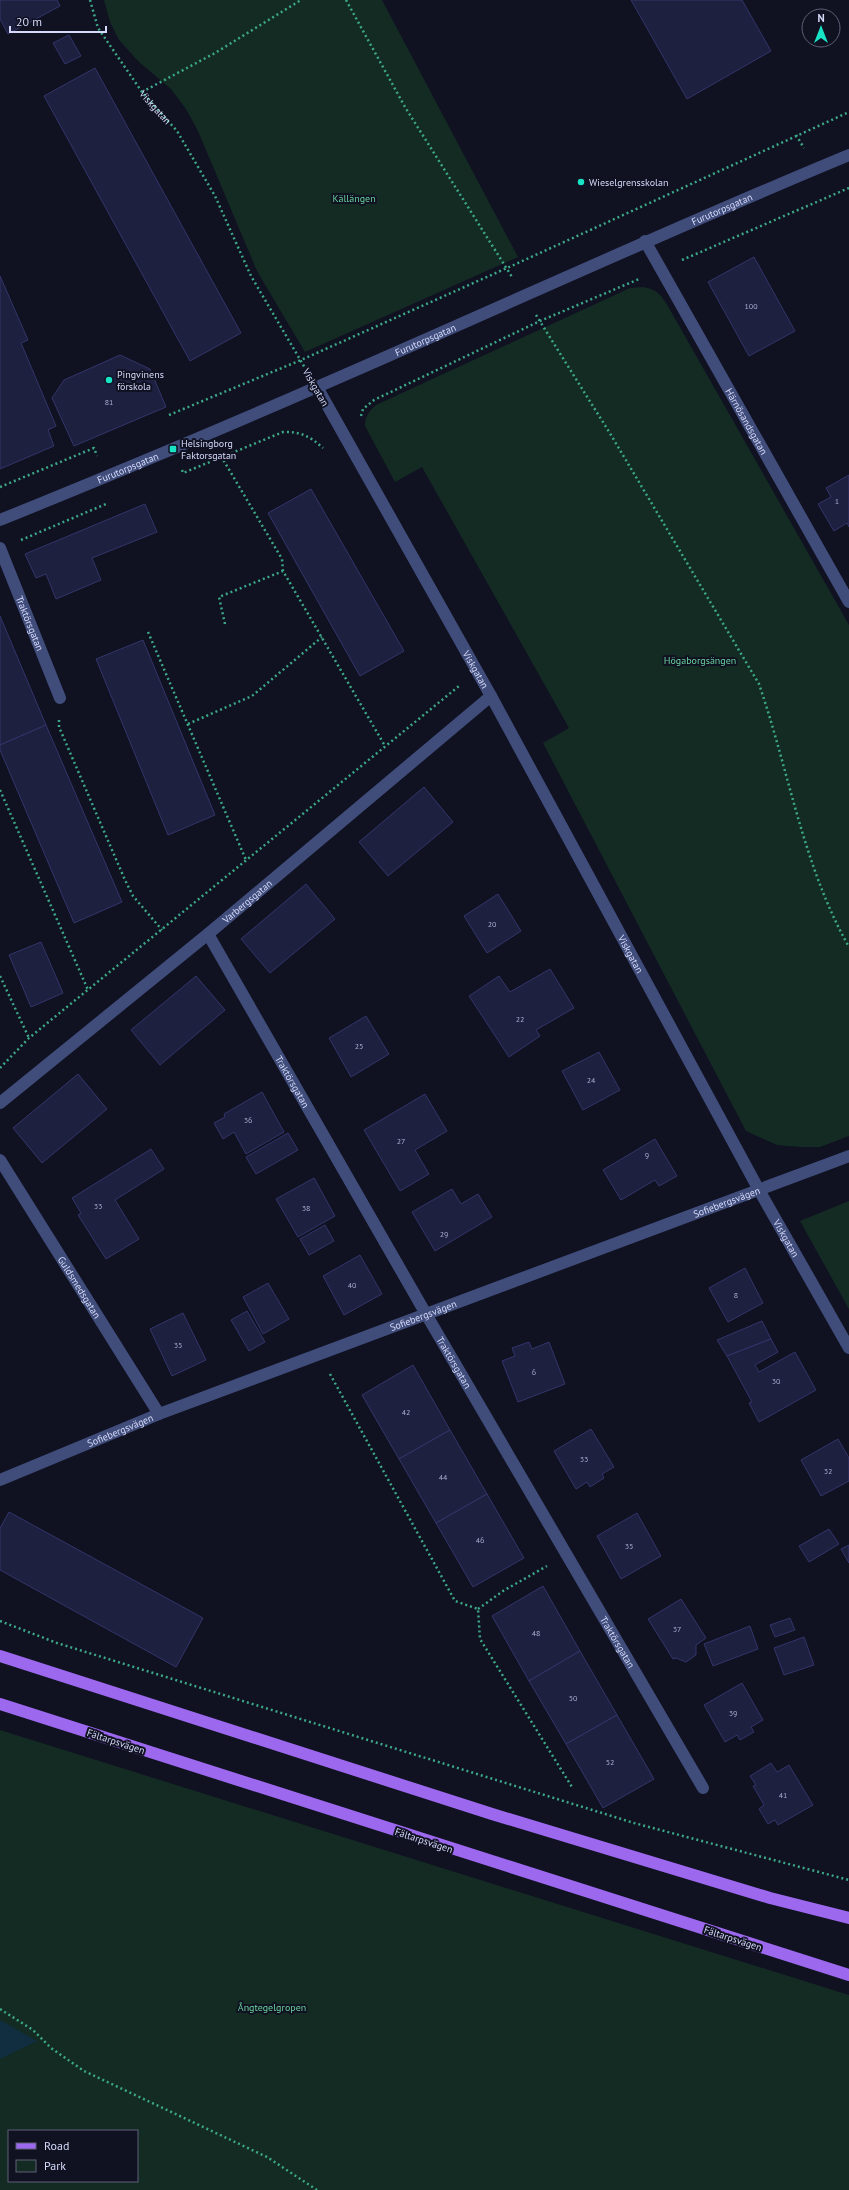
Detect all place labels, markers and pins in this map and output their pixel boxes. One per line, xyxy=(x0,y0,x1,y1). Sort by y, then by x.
place label: Wieselgrensskolan xyxy=(589,176,668,189)
marker: Wieselgrensskolan xyxy=(576,177,586,187)
place label: Pingvinens förskola xyxy=(117,368,164,393)
marker: Pingvinens förskola xyxy=(104,375,114,385)
place label: Helsingborg Faktorsgatan xyxy=(181,437,236,462)
marker: Helsingborg Faktorsgatan xyxy=(168,444,178,454)

